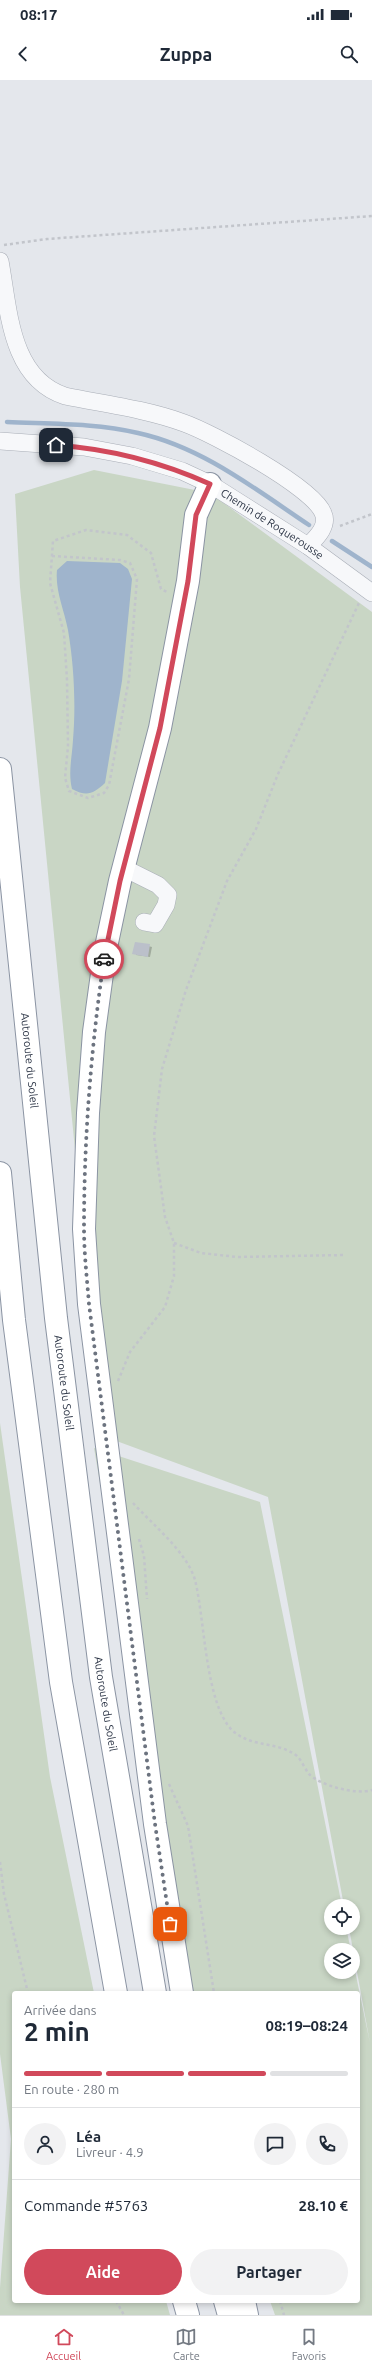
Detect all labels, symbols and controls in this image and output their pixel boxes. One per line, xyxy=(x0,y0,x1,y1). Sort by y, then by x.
text: 08:17 xyxy=(20,6,58,23)
icon: back xyxy=(12,43,34,65)
icon: search xyxy=(338,43,360,65)
text: Zuppa xyxy=(160,44,212,64)
pin xyxy=(39,428,73,462)
icon: home xyxy=(45,434,67,456)
street label: Chemin de Roquerousse xyxy=(219,486,326,561)
courier xyxy=(84,939,124,979)
icon: car xyxy=(93,948,115,970)
street label: Autoroute du Soleil xyxy=(19,1012,41,1109)
street label: Autoroute du Soleil xyxy=(52,1334,76,1431)
street label: Autoroute du Soleil xyxy=(92,1656,120,1752)
map controls xyxy=(324,1899,360,1979)
button: locate xyxy=(324,1899,360,1935)
pin xyxy=(153,1907,187,1941)
icon: bag xyxy=(159,1913,181,1935)
button: layers xyxy=(324,1943,360,1979)
text: Arrivée dans xyxy=(24,2003,96,2017)
text: 2 min xyxy=(24,2017,90,2046)
text: 08:19–08:24 xyxy=(265,2017,348,2034)
text: En route · 280 m xyxy=(24,2082,119,2096)
button: person xyxy=(24,2123,66,2165)
button: chat xyxy=(254,2123,296,2165)
button: phone xyxy=(306,2123,348,2165)
text: Léa xyxy=(76,2128,101,2145)
text: Livreur · 4.9 xyxy=(76,2145,144,2159)
text: Commande #5763 xyxy=(24,2197,148,2214)
text: 28.10 € xyxy=(298,2197,348,2214)
button: Aide xyxy=(24,2249,182,2295)
button: Partager xyxy=(190,2249,348,2295)
tab: Accueil xyxy=(46,2326,81,2362)
tab: Carte xyxy=(173,2326,200,2362)
tab: Favoris xyxy=(292,2326,326,2362)

